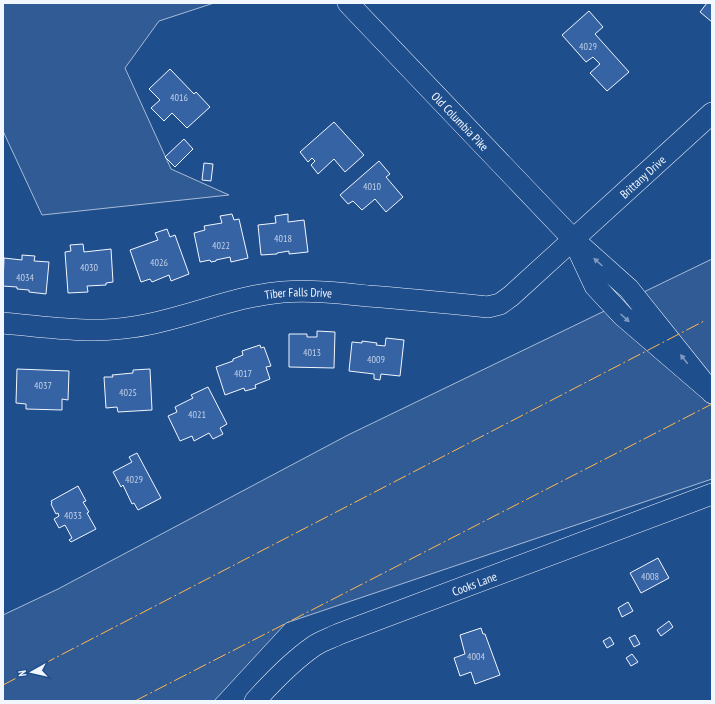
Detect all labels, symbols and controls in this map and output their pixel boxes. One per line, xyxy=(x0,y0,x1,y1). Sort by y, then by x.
house number: 4029 xyxy=(579,40,597,53)
street label: Old Columbia Pike xyxy=(429,88,492,154)
house number: 4016 xyxy=(170,91,189,104)
street label: Brittany Drive xyxy=(616,152,668,201)
house number: 4010 xyxy=(363,180,382,193)
house number: 4018 xyxy=(274,232,292,245)
house number: 4022 xyxy=(212,239,230,252)
house number: 4026 xyxy=(150,256,169,269)
one-way arrow xyxy=(593,257,603,266)
house number: 4030 xyxy=(80,261,99,274)
house number: 4034 xyxy=(16,271,35,284)
street label: Tiber Falls Drive xyxy=(263,284,333,302)
one-way arrow xyxy=(620,313,631,322)
house number: 4013 xyxy=(303,346,321,359)
house number: 4009 xyxy=(367,353,385,366)
one-way arrow xyxy=(680,353,688,364)
house number: 4017 xyxy=(234,367,252,380)
house number: 4037 xyxy=(34,379,52,392)
house number: 4025 xyxy=(119,386,137,399)
house number: 4021 xyxy=(188,408,206,421)
house number: 4029 xyxy=(125,473,143,486)
house number: 4033 xyxy=(64,509,82,522)
street label: Cooks Lane xyxy=(450,568,499,598)
house number: 4008 xyxy=(641,570,659,583)
house number: 4004 xyxy=(467,650,486,663)
north arrow xyxy=(12,652,52,692)
text: N xyxy=(15,669,29,677)

